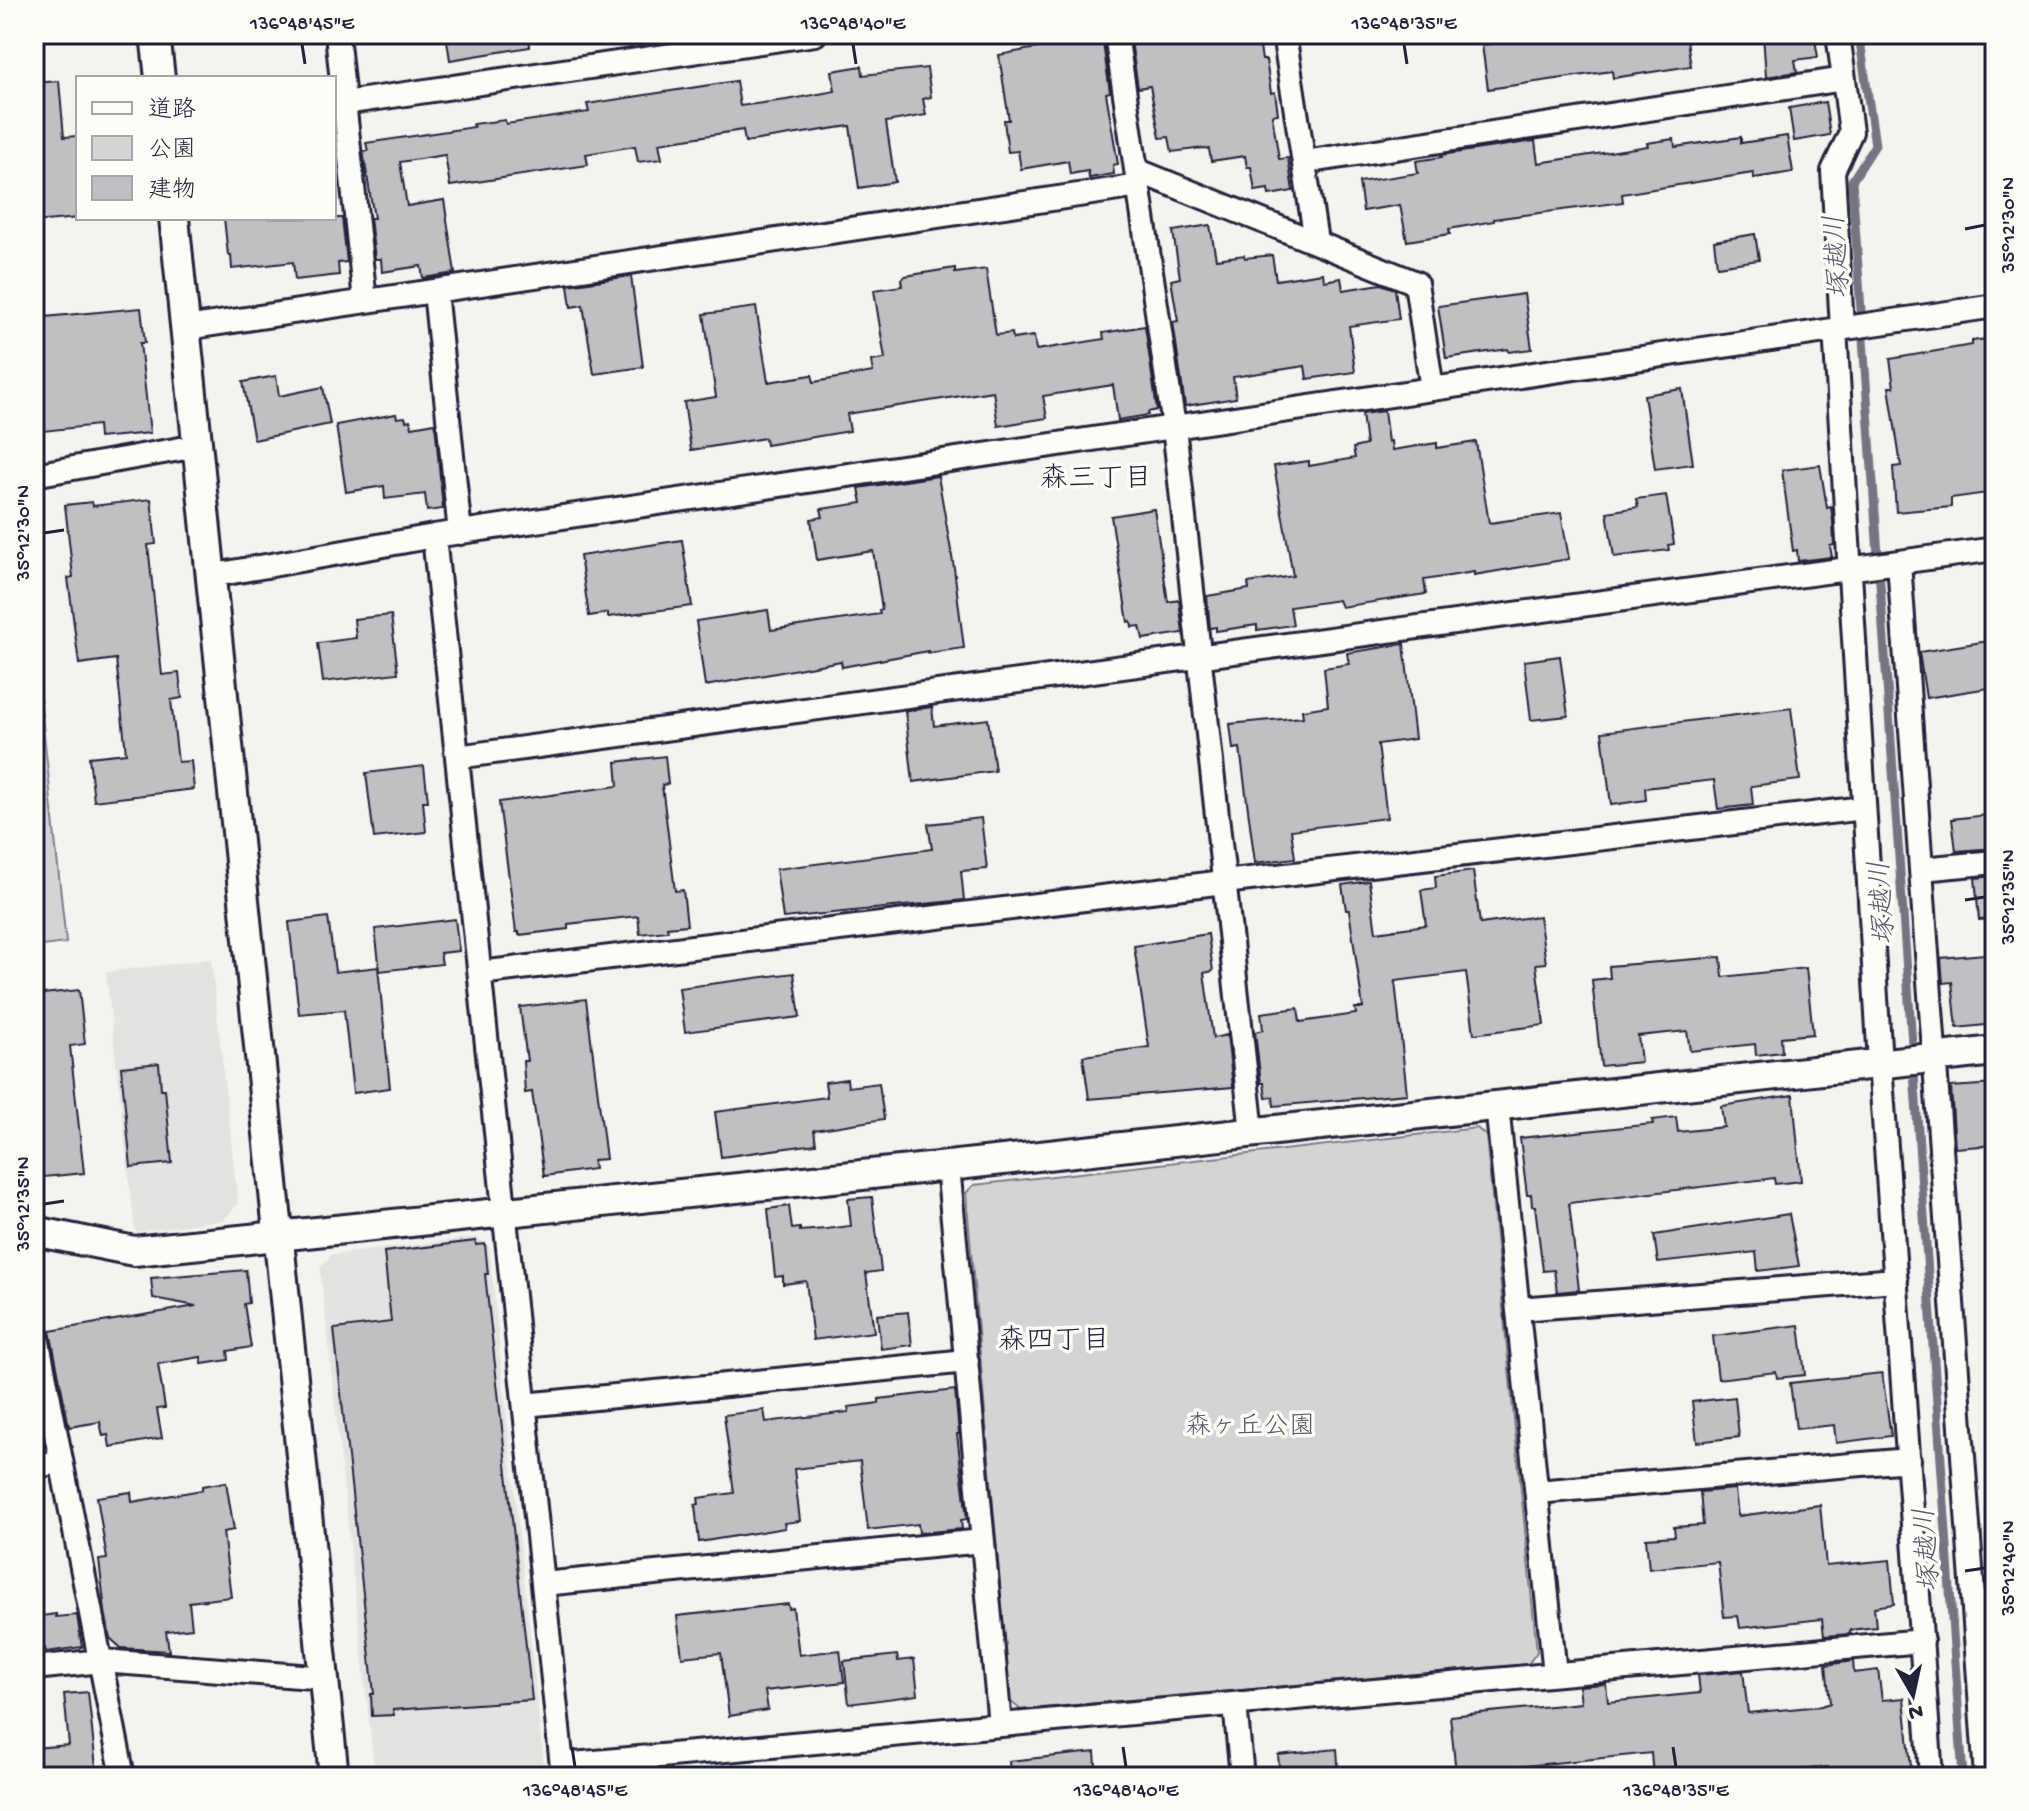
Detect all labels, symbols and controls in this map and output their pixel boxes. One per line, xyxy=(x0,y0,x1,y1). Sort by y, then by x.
text: 136°48'45"E xyxy=(249,14,355,37)
text: 136°48'40"E xyxy=(800,14,907,37)
text: 136°48'35"E xyxy=(1351,14,1458,37)
legend xyxy=(76,76,336,220)
text: 道路 xyxy=(148,96,196,126)
text: 公園 xyxy=(148,137,196,166)
text: 建物 xyxy=(148,176,196,206)
text: 35°12'30"N xyxy=(1999,177,2022,274)
water label: 塚越川 xyxy=(1820,214,1859,300)
district label: 森三丁目 xyxy=(1040,463,1152,497)
text: 35°12'30"N xyxy=(14,485,37,582)
text: 35°12'35"N xyxy=(1999,849,2022,946)
water label: 塚越川 xyxy=(1865,860,1904,946)
text: 35°12'35"N xyxy=(14,1156,37,1253)
district label: 森四丁目 xyxy=(998,1325,1110,1359)
park label: 森ヶ丘公園 xyxy=(1185,1411,1315,1444)
water label: 塚越川 xyxy=(1910,1507,1949,1593)
text: 35°12'40"N xyxy=(1999,1520,2022,1617)
north arrow xyxy=(1873,1655,1953,1735)
text: N xyxy=(1906,1697,1925,1725)
text: 136°48'45"E xyxy=(522,1781,628,1804)
text: 136°48'40"E xyxy=(1073,1781,1180,1804)
text: 136°48'35"E xyxy=(1623,1781,1730,1804)

